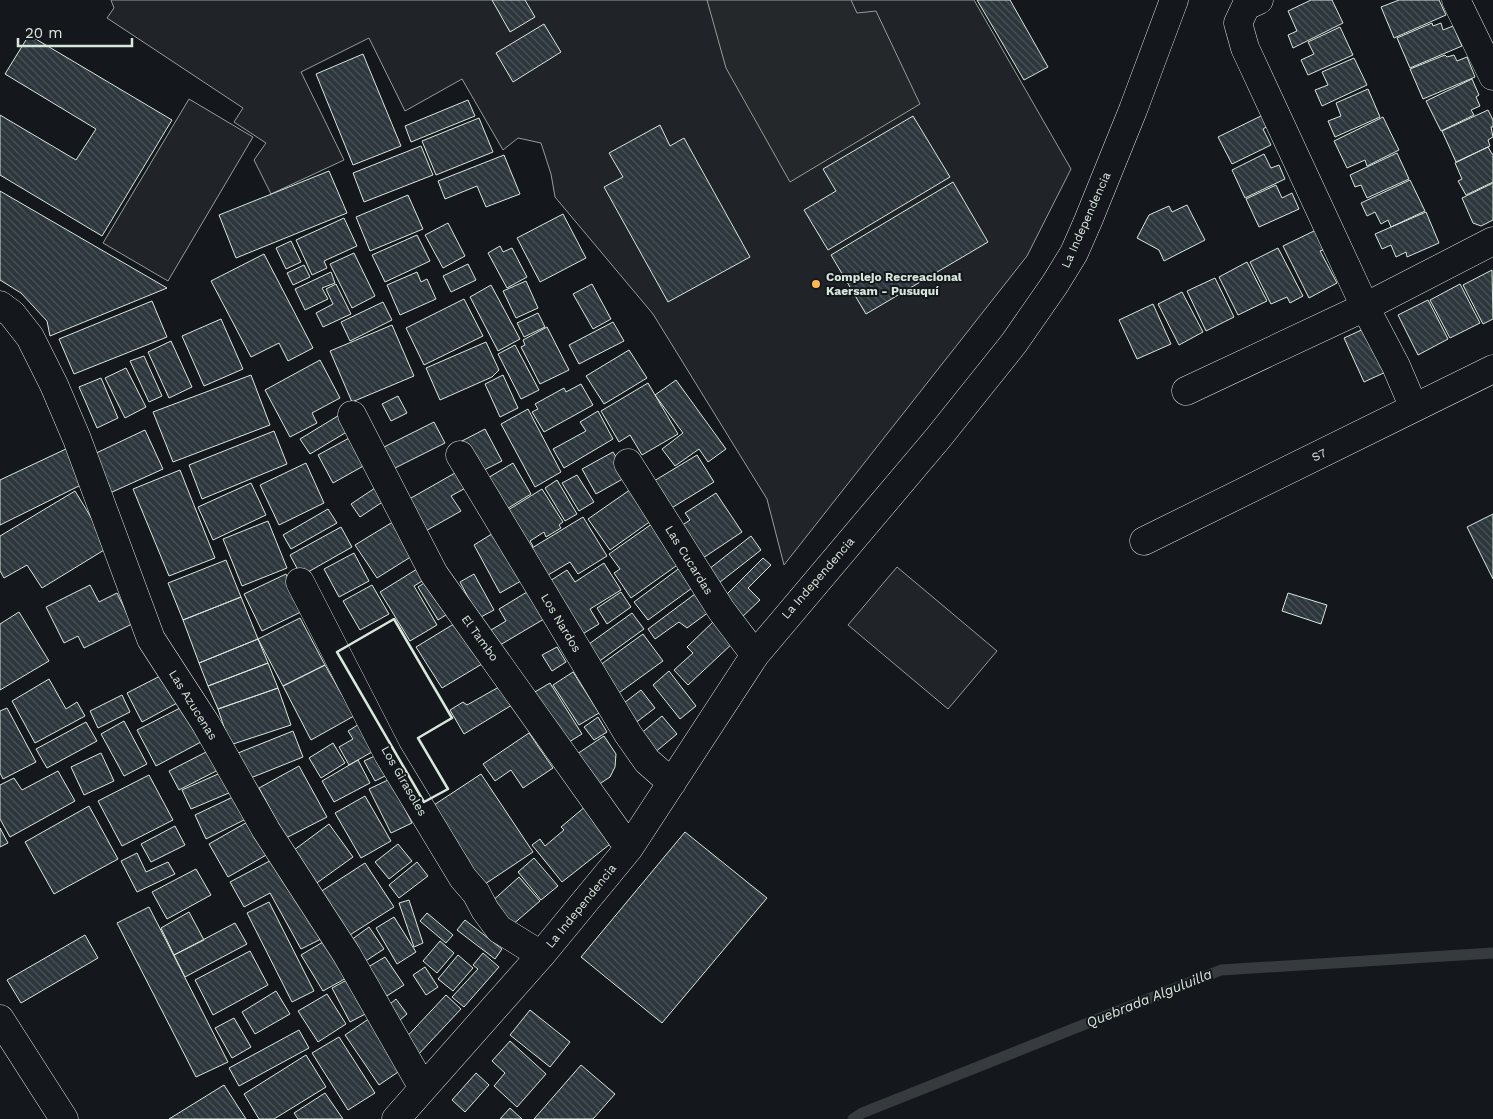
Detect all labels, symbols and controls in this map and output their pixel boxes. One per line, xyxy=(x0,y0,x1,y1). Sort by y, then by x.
scale bar xyxy=(18,15,131,47)
text: 20 m xyxy=(25,24,63,42)
street label: La Independencia xyxy=(1059,170,1114,270)
place label: Complejo Recreacional Kaersam - Pusuquí xyxy=(826,270,962,298)
marker: Complejo Recreacional Kaersam - Pusuquí xyxy=(810,278,822,290)
street label: S7 xyxy=(1309,445,1329,464)
street label: Las Cucardas xyxy=(662,523,716,597)
street label: La Independencia xyxy=(779,534,857,622)
street label: Los Nardos xyxy=(538,591,584,655)
street label: El Tambo xyxy=(459,612,501,664)
street label: Las Azucenas xyxy=(166,667,220,743)
street label: Los Girasoles xyxy=(378,744,430,818)
street label: La Independencia xyxy=(543,861,619,951)
water label: Quebrada Alguluilla xyxy=(1084,965,1214,1031)

